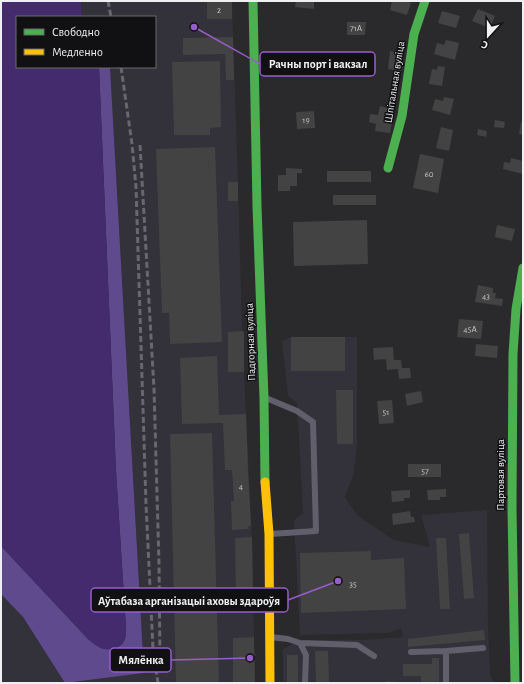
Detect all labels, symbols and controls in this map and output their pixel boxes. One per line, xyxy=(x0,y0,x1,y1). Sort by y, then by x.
house number: 2 xyxy=(217,6,221,15)
legend xyxy=(16,16,156,68)
north arrow xyxy=(468,16,508,56)
house number: 71А xyxy=(350,24,363,33)
text: Свободно xyxy=(52,26,100,38)
text: С xyxy=(480,39,489,51)
street label: Шпітальная вуліца xyxy=(383,40,406,124)
text: Медленно xyxy=(52,46,103,58)
callout: Рачны порт і вакзал xyxy=(260,52,375,76)
text: Рачны порт і вакзал xyxy=(269,58,367,70)
house number: 19 xyxy=(302,116,310,125)
house number: 60 xyxy=(425,170,434,179)
house number: 43 xyxy=(482,292,490,301)
street label: Падгорная вуліца xyxy=(244,303,257,381)
house number: 45А xyxy=(463,325,477,334)
house number: 51 xyxy=(383,408,389,417)
street label: Партовая вуліца xyxy=(495,439,506,511)
house number: 57 xyxy=(421,467,429,476)
house number: 4 xyxy=(239,482,244,491)
house number: 35 xyxy=(349,580,357,589)
callout: Аўтабаза арганізацыі аховы здароўя xyxy=(91,588,288,612)
text: Аўтабаза арганізацыі аховы здароўя xyxy=(98,595,280,608)
callout: Мялёнка xyxy=(110,648,171,672)
text: Мялёнка xyxy=(118,654,164,666)

